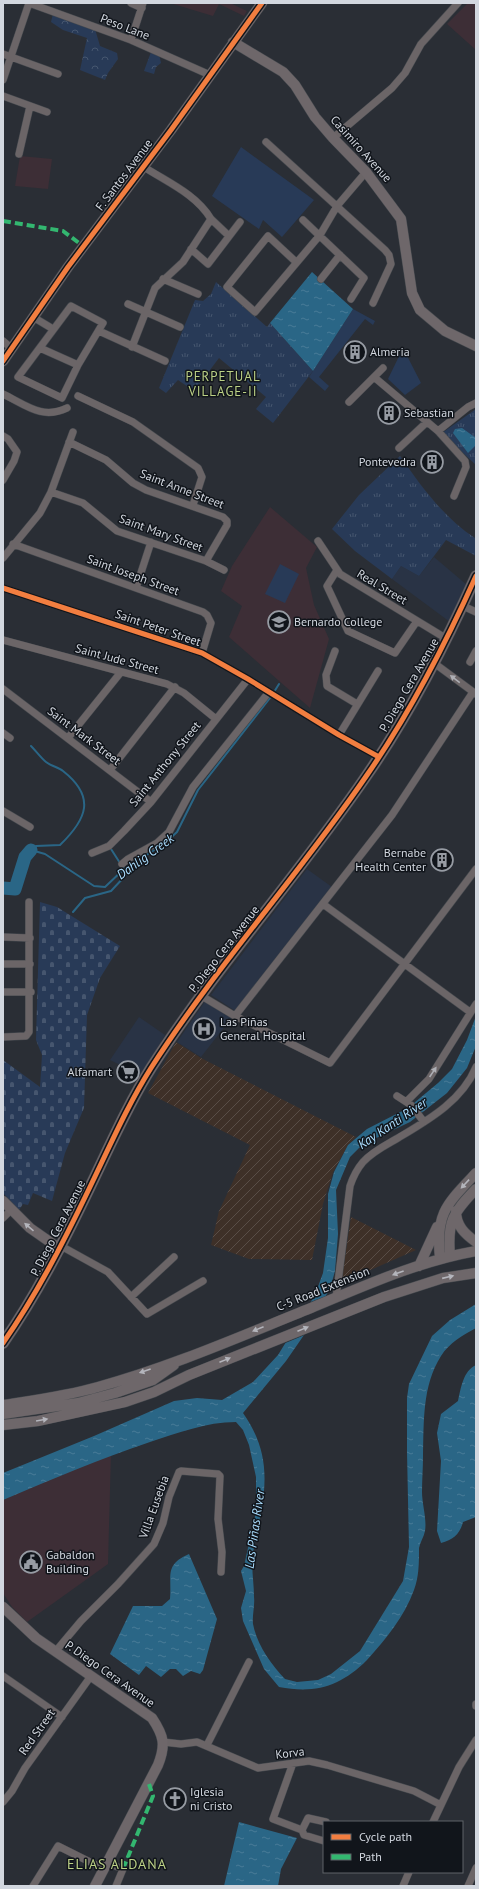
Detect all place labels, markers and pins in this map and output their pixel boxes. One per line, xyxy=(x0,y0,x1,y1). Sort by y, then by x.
building icon: Almeria xyxy=(342,339,368,365)
place label: Almeria xyxy=(370,344,410,359)
building icon: Sebastian xyxy=(376,400,402,426)
place label: Sebastian xyxy=(404,405,454,420)
building icon: Pontevedra xyxy=(419,449,445,475)
place label: Pontevedra xyxy=(359,454,416,469)
school or university icon: Bernardo College xyxy=(266,609,292,635)
place label: Bernardo College xyxy=(294,614,382,629)
place label: Bernabe Health Center xyxy=(355,845,426,874)
building icon: Bernabe Health Center xyxy=(429,847,455,873)
place label: Las Piñas General Hospital xyxy=(220,1014,306,1043)
hospital icon: Las Piñas General Hospital xyxy=(191,1016,217,1042)
supermarket icon: Alfamart xyxy=(115,1059,141,1085)
place label: Alfamart xyxy=(67,1064,112,1079)
place label: Gabaldon Building xyxy=(46,1547,95,1576)
public building icon: Gabaldon Building xyxy=(18,1549,44,1575)
place label: Iglesia ni Cristo xyxy=(190,1784,232,1813)
church icon: Iglesia ni Cristo xyxy=(162,1786,188,1812)

